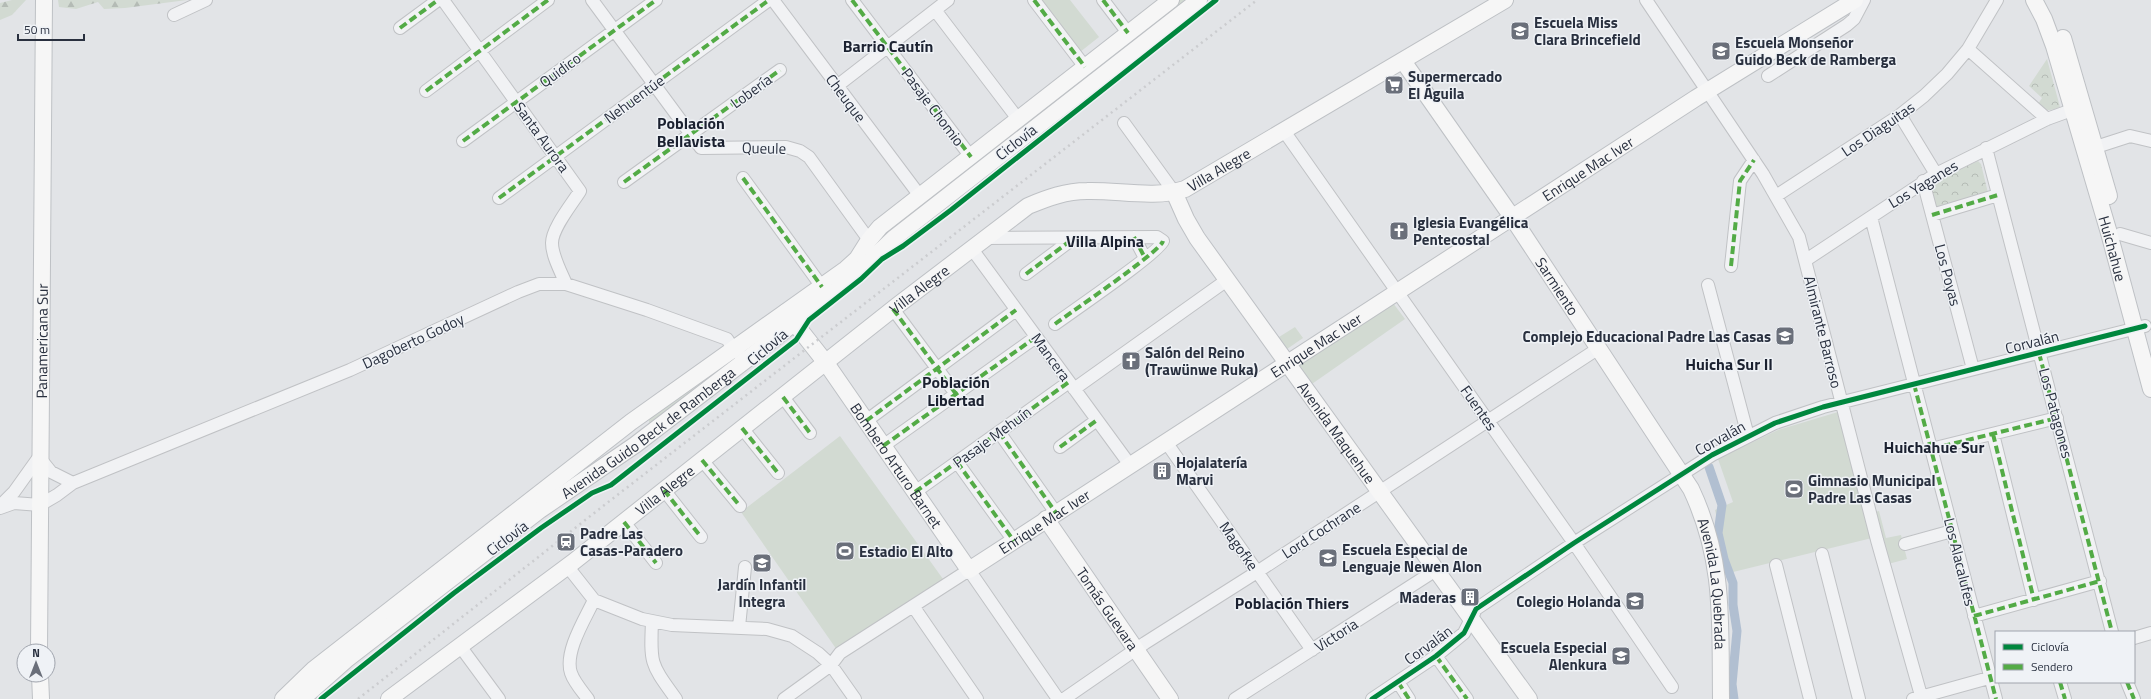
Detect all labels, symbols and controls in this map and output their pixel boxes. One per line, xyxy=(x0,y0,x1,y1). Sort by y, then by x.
place label: Escuela Miss Clara Brincefield xyxy=(1534,11,1641,51)
scale bar xyxy=(18,16,84,42)
text: 50 m xyxy=(24,20,50,39)
school or university icon: Escuela Miss Clara Brincefield xyxy=(1509,20,1531,42)
place label: Escuela Monseñor Guido Beck de Ramberga xyxy=(1735,31,1896,71)
district label: Barrio Cautín xyxy=(843,34,933,58)
school or university icon: Escuela Monseñor Guido Beck de Ramberga xyxy=(1710,40,1732,62)
street label: Quidico xyxy=(534,47,586,93)
street label: Pasaje Chomio xyxy=(896,63,970,151)
place label: Supermercado El Águila xyxy=(1408,65,1502,105)
street label: Lobería xyxy=(725,68,777,114)
street label: Nehuentúe xyxy=(599,69,669,129)
street label: Cheuque xyxy=(820,69,872,127)
supermarket icon: Supermercado El Águila xyxy=(1383,74,1405,96)
street label: Los Diaguitas xyxy=(1837,96,1919,162)
street label: Santa Aurora xyxy=(509,97,576,177)
district label: Población Bellavista xyxy=(657,111,725,153)
street label: Ciclovía xyxy=(990,118,1042,166)
street label: Enrique Mac Iver xyxy=(1537,130,1638,207)
street label: Queule xyxy=(742,136,786,160)
street label: Villa Alegre xyxy=(1183,141,1255,197)
street label: Los Yaganes xyxy=(1884,154,1962,214)
place label: Iglesia Evangélica Pentecostal xyxy=(1413,211,1529,251)
street label: Huichahue xyxy=(2093,213,2133,284)
church icon: Iglesia Evangélica Pentecostal xyxy=(1388,220,1410,242)
district label: Villa Alpina xyxy=(1066,229,1144,253)
street label: Los Poyas xyxy=(1929,241,1967,309)
street label: Sarmiento xyxy=(1530,252,1585,320)
street label: Villa Alegre xyxy=(884,259,954,319)
street label: Almirante Barroso xyxy=(1798,273,1848,391)
street label: Panamericana Sur xyxy=(29,284,53,399)
street label: Enrique Mac Iver xyxy=(1266,306,1366,383)
street label: Dagoberto Godoy xyxy=(358,307,468,375)
street label: Ciclovía xyxy=(742,323,793,371)
street label: Corvalán xyxy=(2003,324,2061,360)
place label: Complejo Educacional Padre Las Casas xyxy=(1522,325,1771,348)
school or university icon: Complejo Educacional Padre Las Casas xyxy=(1774,325,1796,347)
street label: Mancera xyxy=(1026,328,1077,386)
place label: Salón del Reino (Trawünwe Ruka) xyxy=(1145,341,1259,381)
church icon: Salón del Reino (Trawünwe Ruka) xyxy=(1120,350,1142,372)
district label: Huicha Sur II xyxy=(1685,352,1773,376)
street label: Avenida Guido Beck de Ramberga xyxy=(556,361,740,504)
street label: Los Patagones xyxy=(2033,365,2079,461)
district label: Población Libertad xyxy=(922,370,990,412)
street label: Avenida Maquehue xyxy=(1292,377,1382,488)
street label: Fuentes xyxy=(1455,381,1503,435)
street label: Bombero Arturo Barnet xyxy=(845,398,949,533)
street label: Pasaje Mehuín xyxy=(948,401,1036,473)
street label: Corvalán xyxy=(1690,415,1750,461)
district label: Huichahue Sur xyxy=(1884,435,1984,459)
place label: Hojalatería Marvi xyxy=(1176,451,1248,491)
street label: Villa Alegre xyxy=(630,459,699,521)
building icon: Hojalatería Marvi xyxy=(1151,460,1173,482)
place label: Gimnasio Municipal Padre Las Casas xyxy=(1808,469,1936,509)
sports icon: Gimnasio Municipal Padre Las Casas xyxy=(1783,478,1805,500)
street label: Enrique Mac Iver xyxy=(994,483,1095,559)
street label: Lord Cochrane xyxy=(1277,496,1365,564)
street label: Ciclovía xyxy=(481,514,533,561)
street label: Avenida La Quebrada xyxy=(1692,515,1732,650)
street label: Los Alacalufes xyxy=(1938,516,1982,609)
street label: Magofke xyxy=(1214,517,1264,575)
place label: Padre Las Casas-Paradero xyxy=(580,522,683,562)
station icon: Padre Las Casas-Paradero xyxy=(555,531,577,553)
place label: Escuela Especial de Lenguaje Newen Alon xyxy=(1342,538,1482,578)
sports icon: Estadio El Alto xyxy=(834,540,856,562)
place label: Estadio El Alto xyxy=(859,540,953,563)
school or university icon: Escuela Especial de Lenguaje Newen Alon xyxy=(1317,547,1339,569)
school or university icon: Jardín Infantil Integra xyxy=(751,552,773,574)
street label: Tomás Guevara xyxy=(1071,562,1145,656)
place label: Jardín Infantil Integra xyxy=(718,573,806,613)
place label: Maderas xyxy=(1399,586,1456,609)
building icon: Maderas xyxy=(1459,586,1481,608)
place label: Colegio Holanda xyxy=(1516,590,1621,613)
school or university icon: Colegio Holanda xyxy=(1624,590,1646,612)
district label: Población Thiers xyxy=(1235,591,1349,615)
street label: Victoria xyxy=(1310,612,1363,658)
street label: Corvalán xyxy=(1399,620,1457,670)
legend xyxy=(1995,631,2135,683)
place label: Escuela Especial Alenkura xyxy=(1500,636,1607,676)
text: Ciclovía xyxy=(2031,637,2069,656)
north arrow xyxy=(16,643,56,683)
text: N xyxy=(32,645,40,661)
school or university icon: Escuela Especial Alenkura xyxy=(1610,645,1632,667)
text: Sendero xyxy=(2031,657,2073,676)

